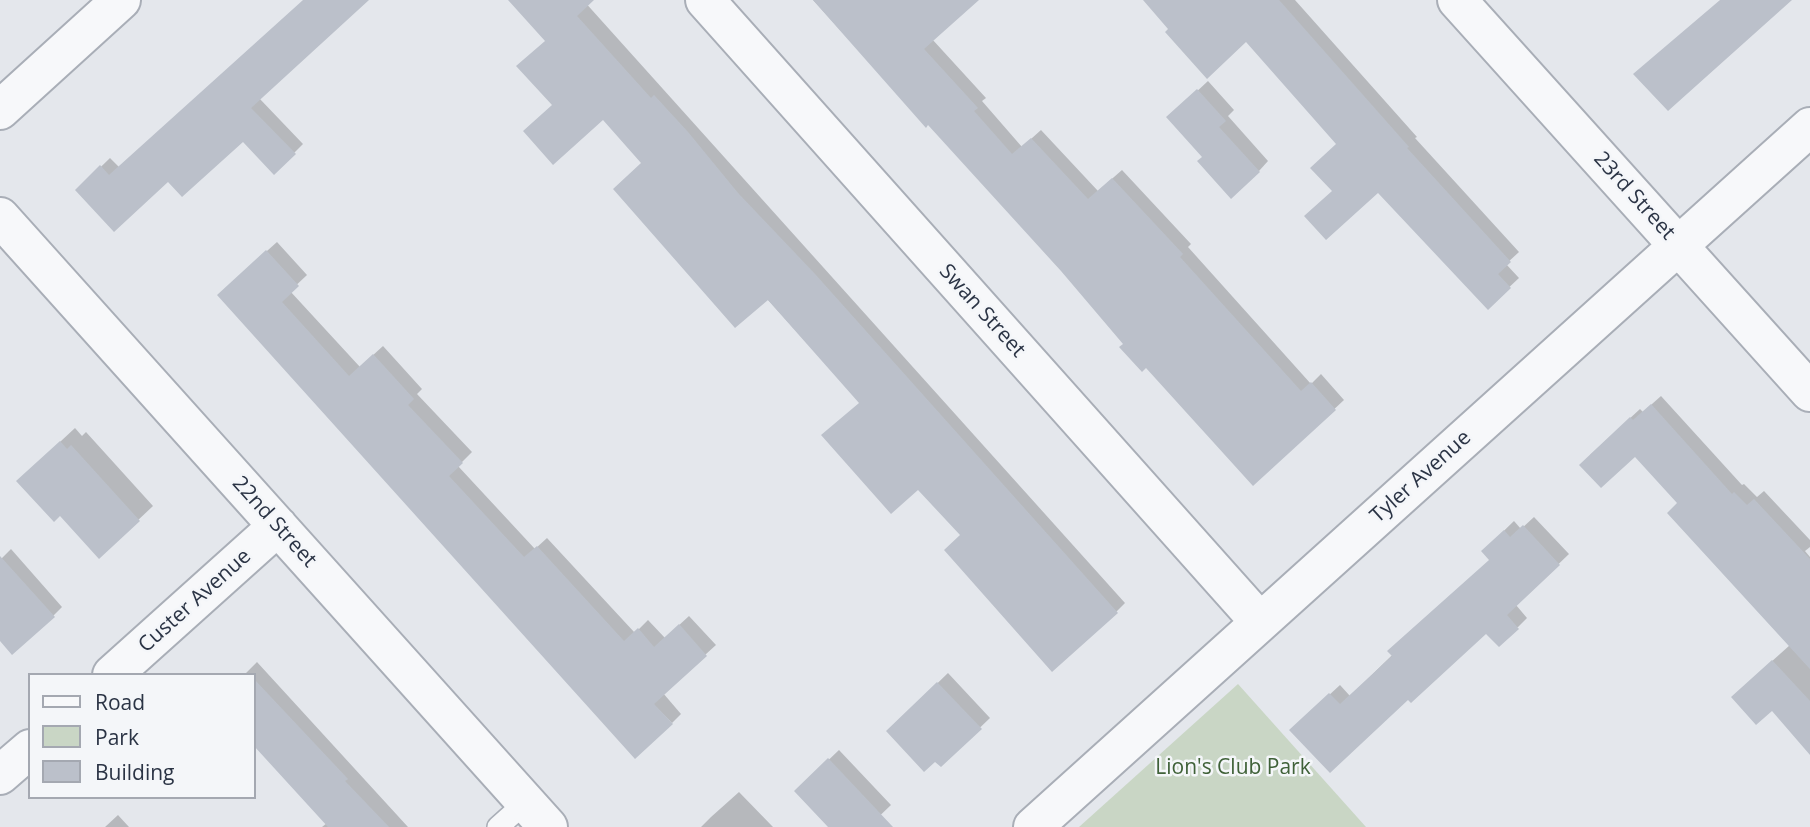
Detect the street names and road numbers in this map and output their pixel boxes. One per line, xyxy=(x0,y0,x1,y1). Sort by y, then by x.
street label: 23rd Street xyxy=(1588,147,1680,245)
street label: Swan Street xyxy=(934,259,1030,363)
street label: Tyler Avenue xyxy=(1366,425,1476,529)
street label: 22nd Street xyxy=(227,471,321,573)
street label: Custer Avenue xyxy=(134,544,256,658)

